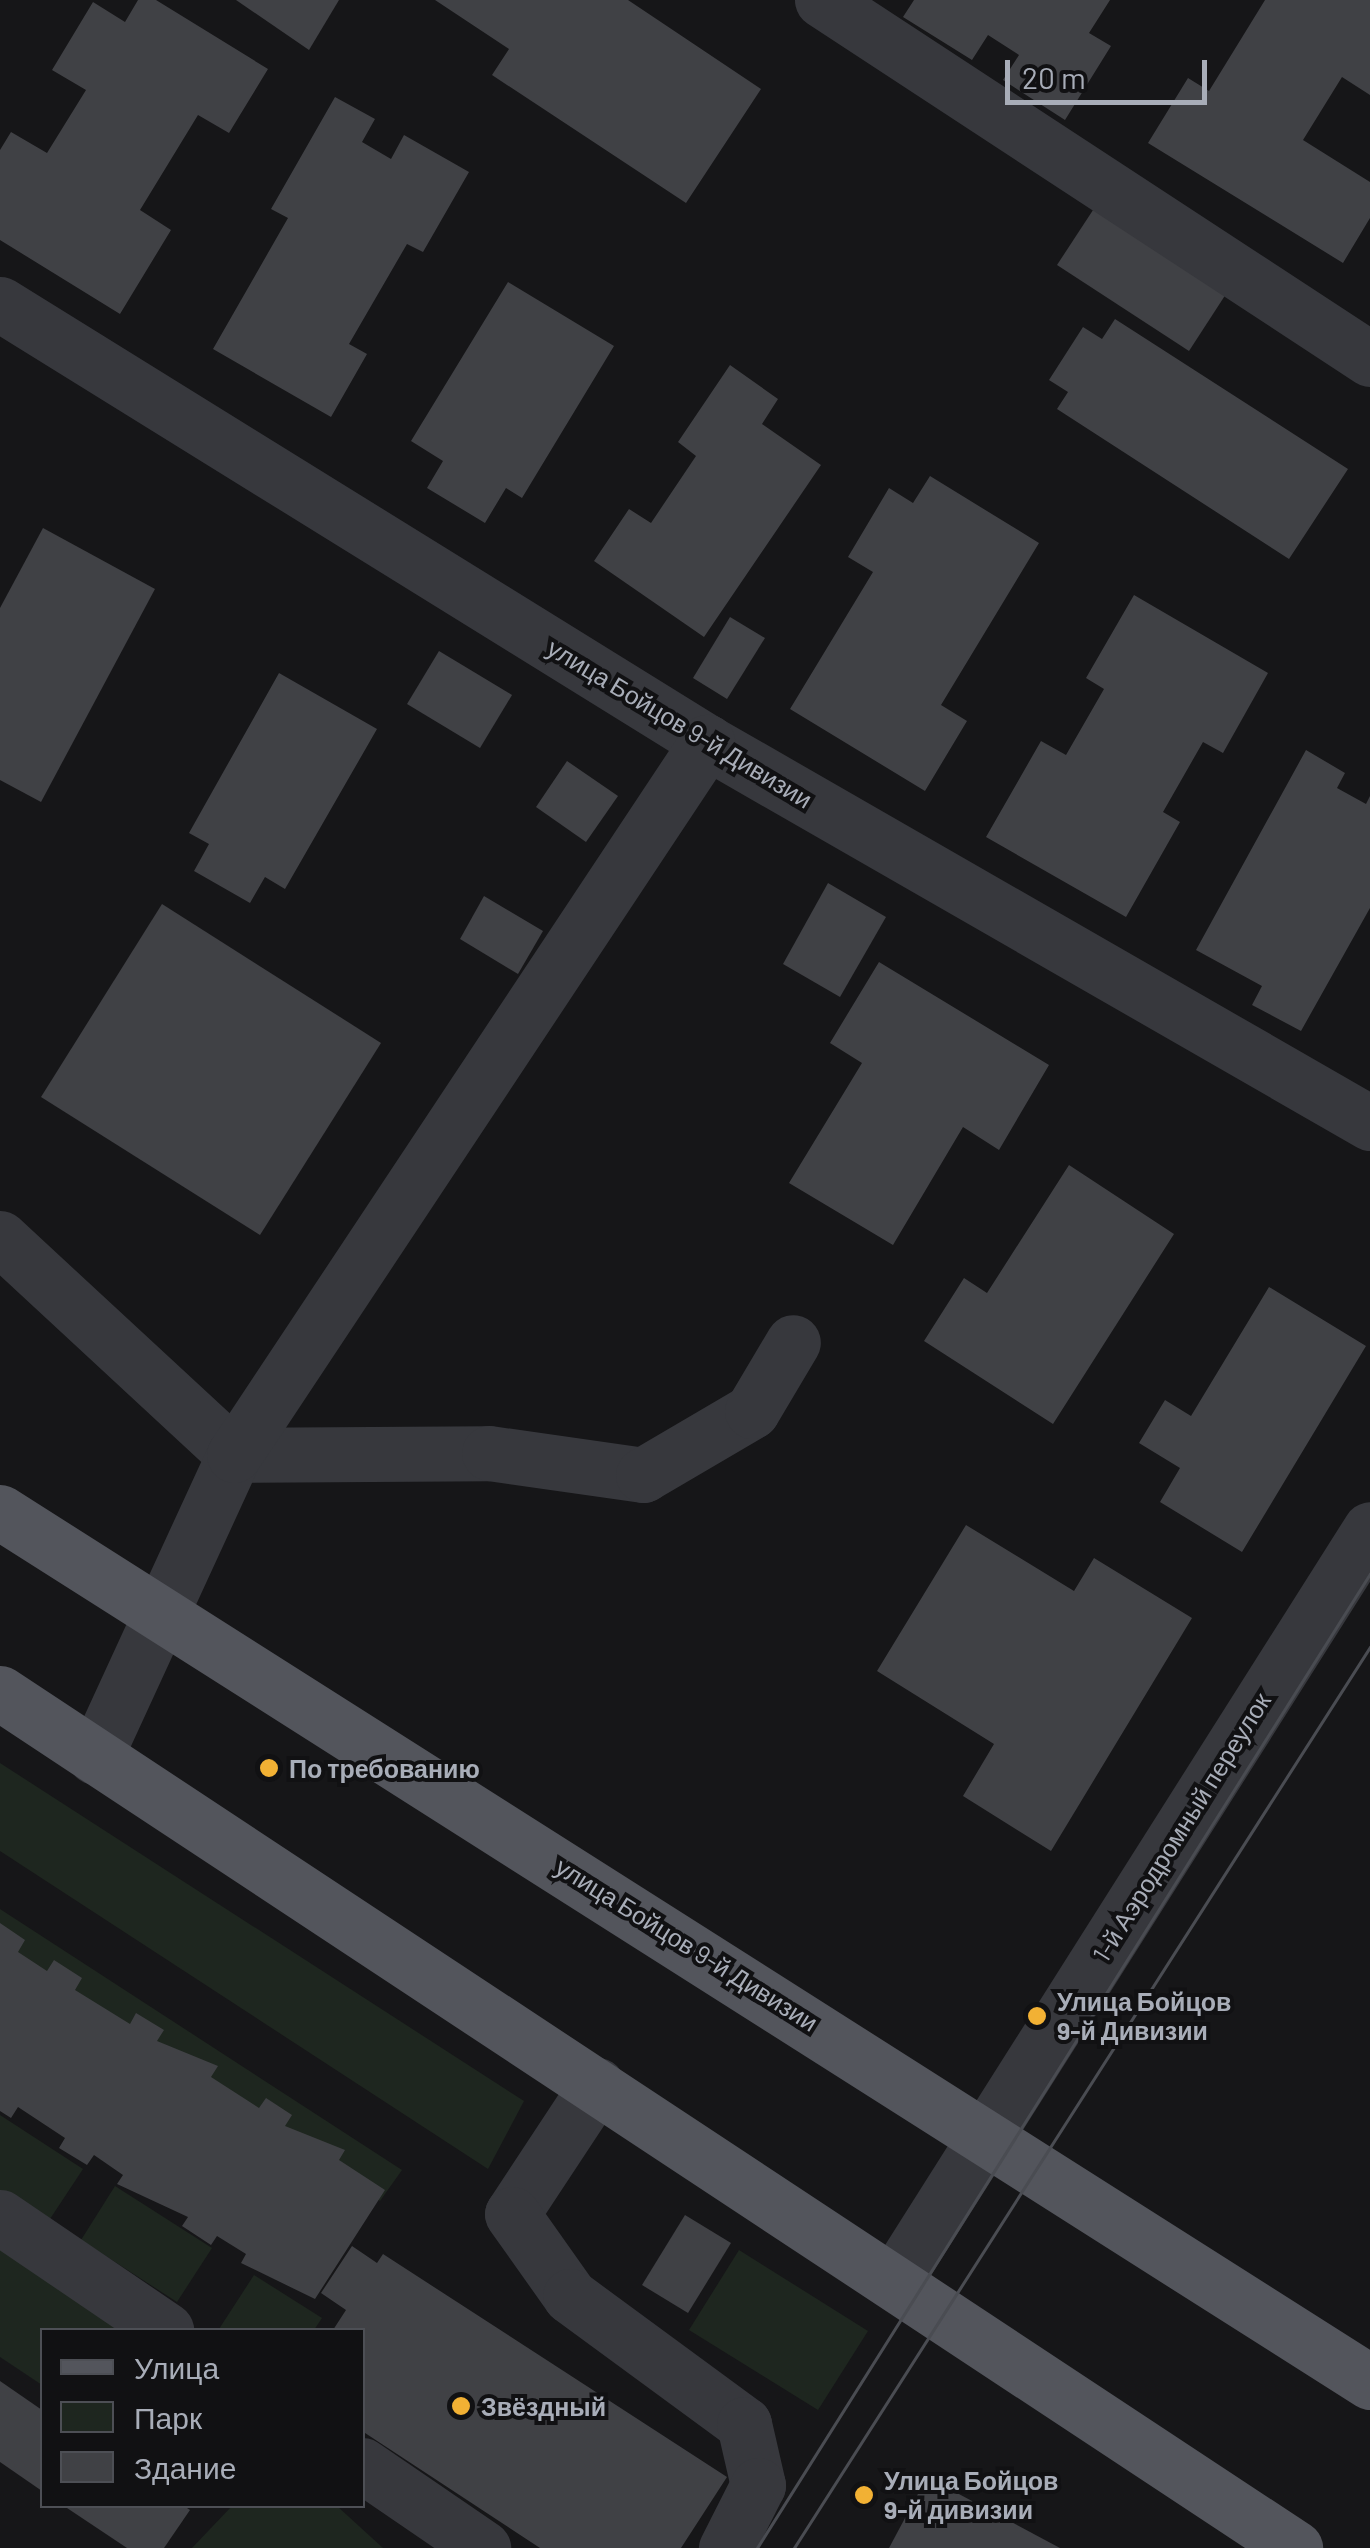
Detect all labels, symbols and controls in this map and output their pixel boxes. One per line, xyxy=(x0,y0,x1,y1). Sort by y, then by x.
scale bar xyxy=(1010,40,1212,102)
text: 20 m xyxy=(1022,59,1086,95)
street label: улица Бойцов 9-й Дивизии xyxy=(542,632,818,814)
street label: 1-й Аэродромный переулок xyxy=(1086,1687,1276,1967)
place label: По требованию xyxy=(289,1753,480,1783)
marker: По требованию xyxy=(258,1757,280,1779)
street label: улица Бойцов 9-й Дивизии xyxy=(550,1851,824,2037)
place label: Улица Бойцов 9-й Дивизии xyxy=(1057,1987,1231,2046)
marker: Улица Бойцов 9-й Дивизии xyxy=(1026,2005,1048,2027)
legend xyxy=(40,2328,365,2508)
text: Улица xyxy=(134,2349,219,2385)
place label: Звёздный xyxy=(481,2391,606,2421)
marker: Звёздный xyxy=(450,2395,472,2417)
text: Парк xyxy=(134,2399,202,2435)
text: Здание xyxy=(134,2449,236,2485)
place label: Улица Бойцов 9-й дивизии xyxy=(884,2466,1058,2525)
marker: Улица Бойцов 9-й дивизии xyxy=(853,2484,875,2506)

